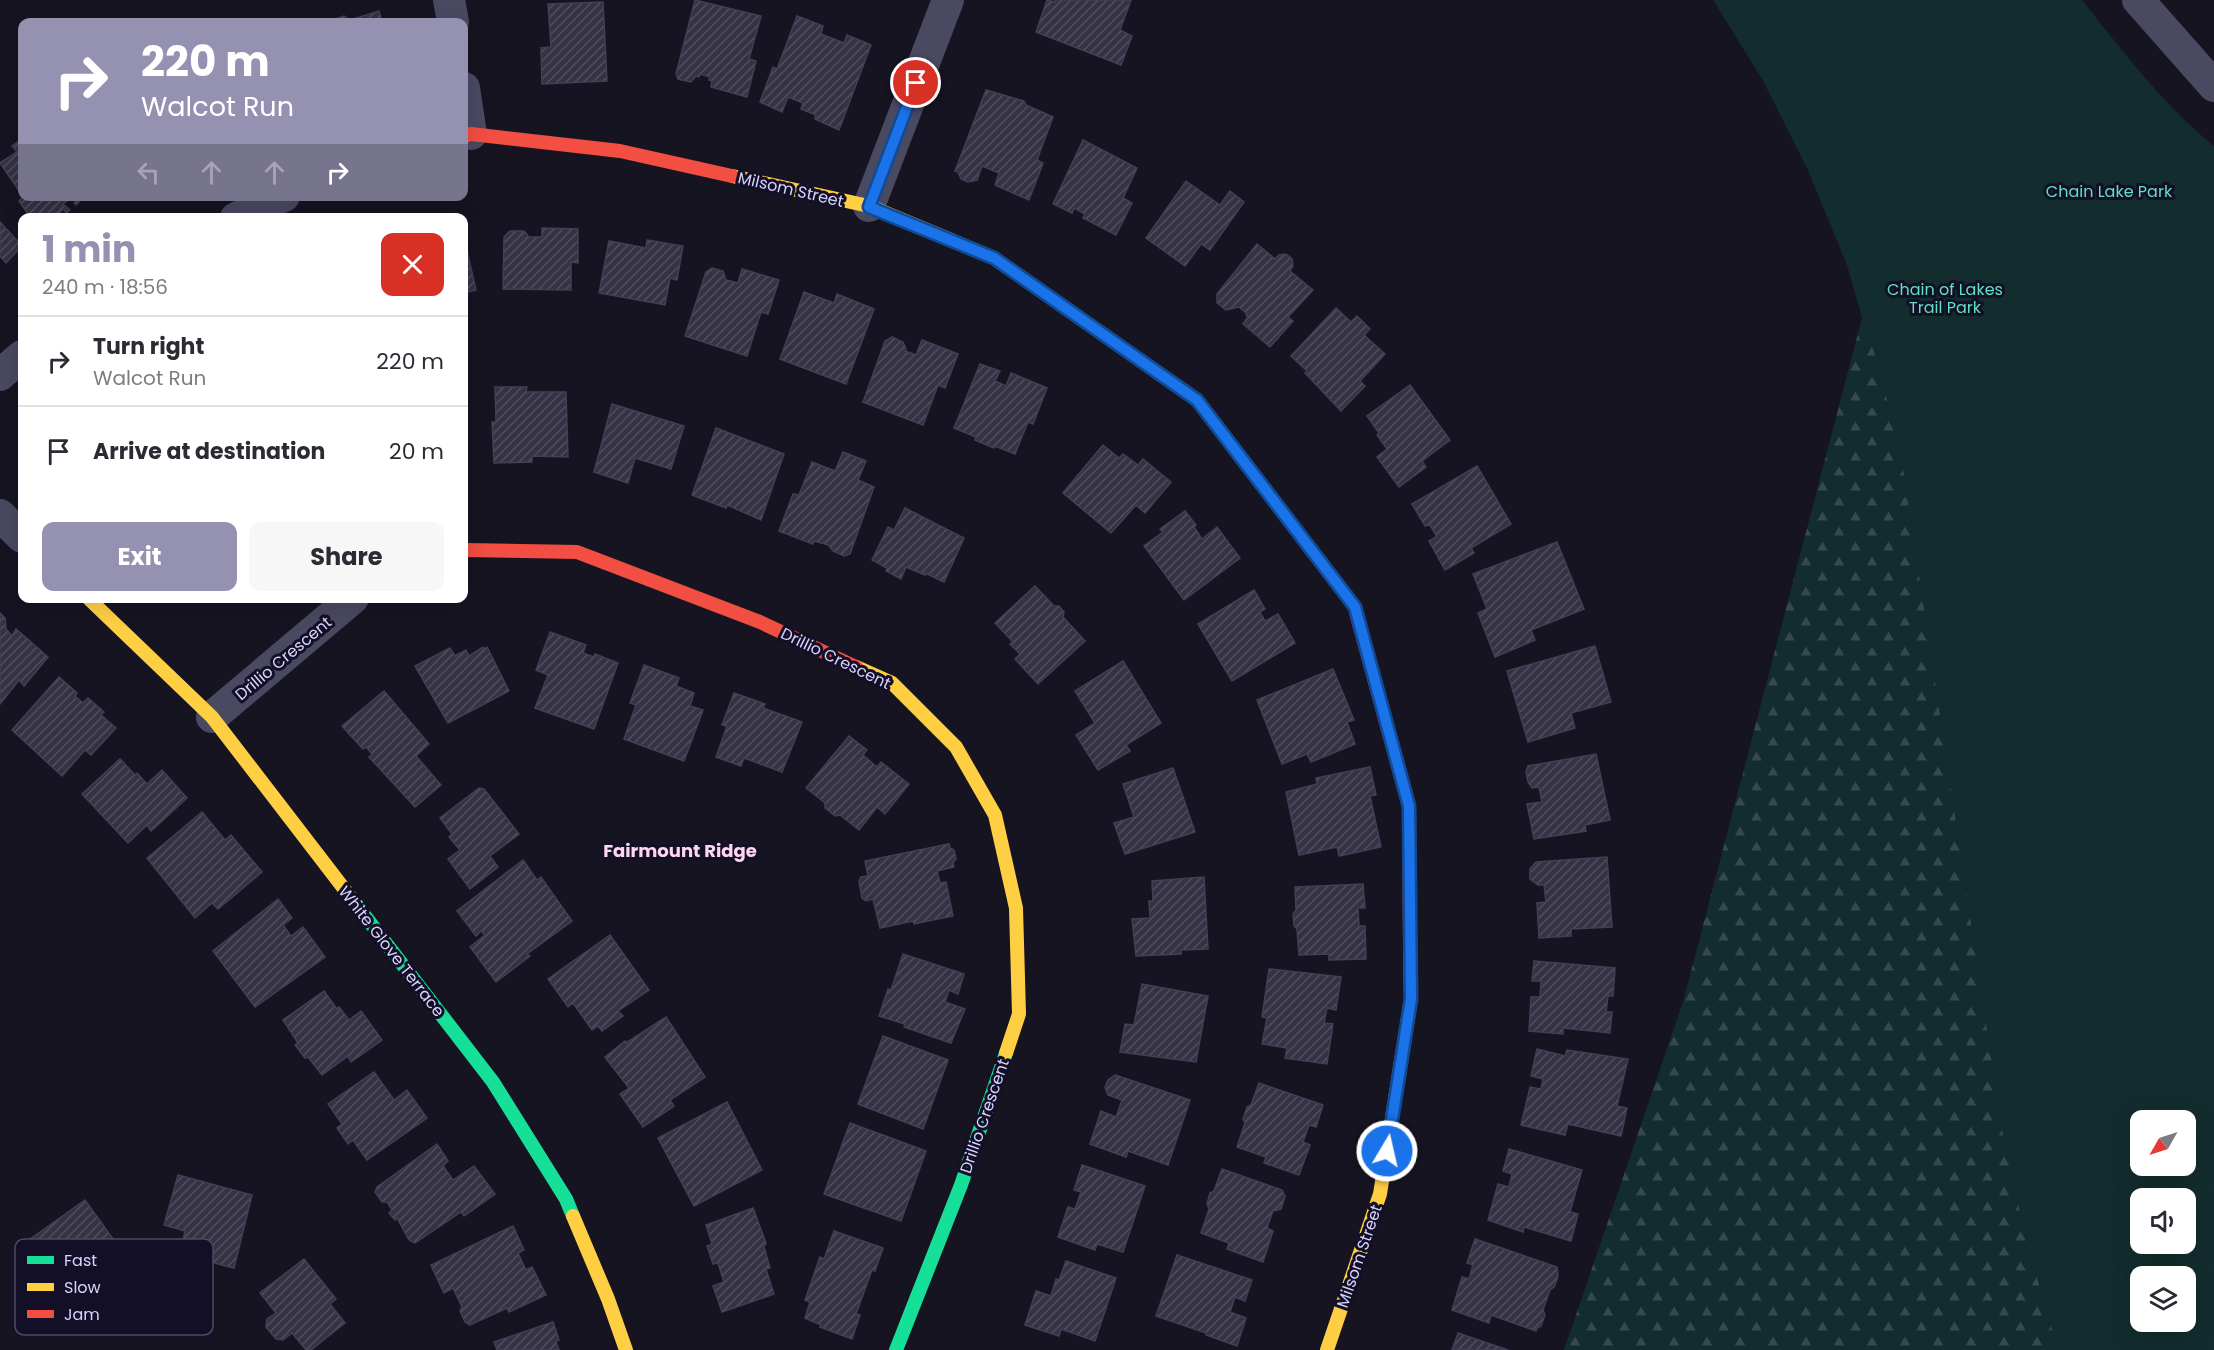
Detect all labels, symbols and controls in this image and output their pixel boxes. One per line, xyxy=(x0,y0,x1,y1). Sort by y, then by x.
text: 220 m xyxy=(141,32,270,91)
icon: right xyxy=(42,42,120,120)
pin xyxy=(890,57,941,108)
icon: arrive xyxy=(899,66,932,99)
text: Walcot Run xyxy=(141,88,294,125)
icon: left xyxy=(132,156,165,189)
icon: ahead xyxy=(195,156,228,189)
icon: ahead xyxy=(258,156,291,189)
icon: right xyxy=(321,156,354,189)
street label: Milsom Street xyxy=(736,166,846,213)
park label: Chain Lake Park xyxy=(2046,180,2173,203)
text: 1 min xyxy=(42,224,136,275)
button: close xyxy=(381,233,444,296)
text: 240 m · 18:56 xyxy=(42,273,168,301)
park label: Chain of Lakes Trail Park xyxy=(1887,278,2003,319)
text: Turn right xyxy=(93,331,204,362)
icon: right xyxy=(42,345,75,378)
text: 220 m xyxy=(376,346,444,377)
text: Walcot Run xyxy=(93,364,206,392)
icon: arrive xyxy=(42,435,75,468)
text: Arrive at destination xyxy=(93,436,325,467)
text: 20 m xyxy=(389,436,444,467)
button: Exit xyxy=(42,522,237,591)
button: Share xyxy=(249,522,444,591)
street label: Drillio Crescent xyxy=(230,611,337,706)
street label: Drillio Crescent xyxy=(777,622,895,695)
district label: Fairmount Ridge xyxy=(603,838,757,863)
street label: White Glove Terrace xyxy=(333,881,450,1022)
street label: Drillio Crescent xyxy=(954,1056,1015,1177)
north arrow xyxy=(2130,1110,2196,1176)
map controls xyxy=(2130,1110,2196,1332)
position arrow xyxy=(1355,1119,1419,1183)
button: sound xyxy=(2130,1188,2196,1254)
street label: Milsom Street xyxy=(1331,1201,1388,1311)
legend xyxy=(15,1239,213,1335)
text: Fast xyxy=(64,1249,97,1272)
button: layers xyxy=(2130,1266,2196,1332)
text: Slow xyxy=(64,1276,101,1299)
text: Jam xyxy=(64,1303,100,1326)

